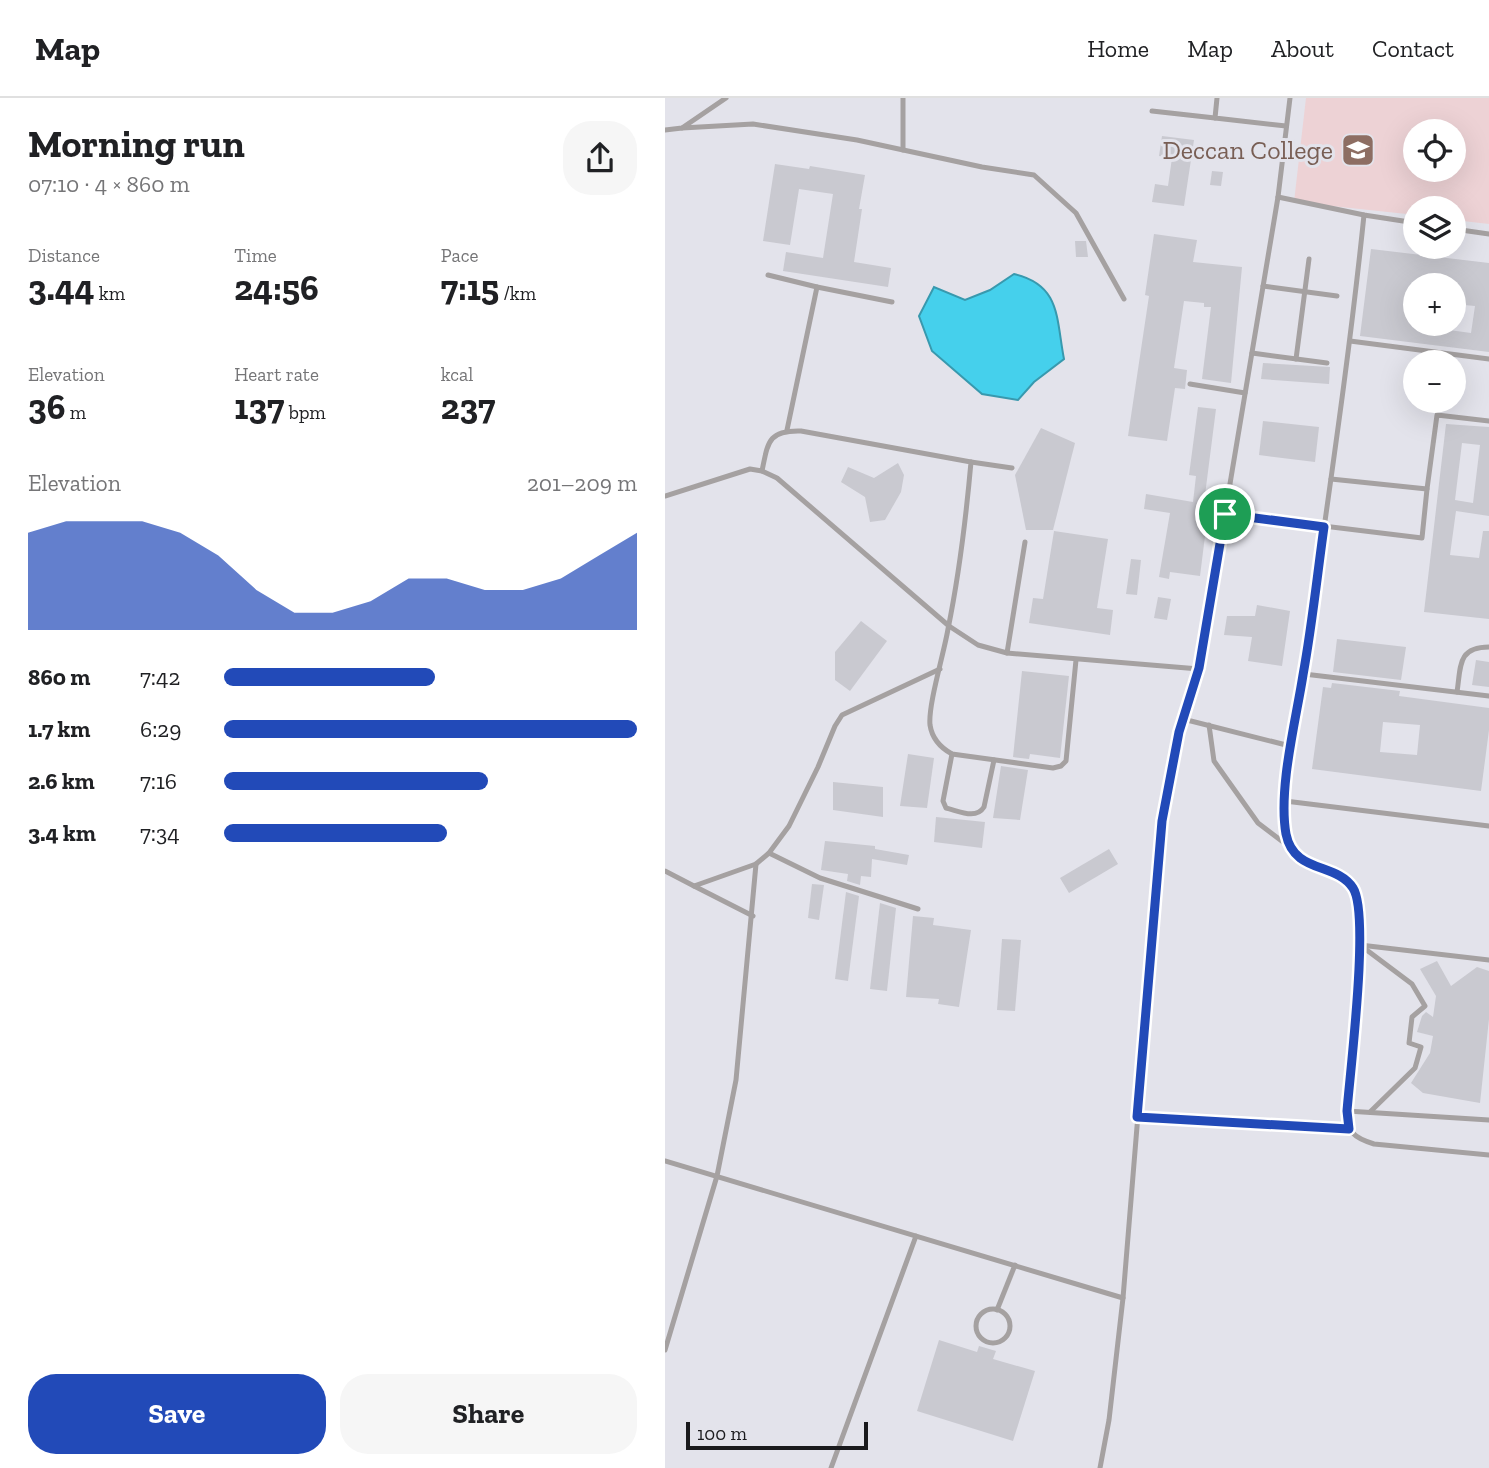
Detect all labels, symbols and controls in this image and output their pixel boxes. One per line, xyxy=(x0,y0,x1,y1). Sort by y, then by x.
text: Map xyxy=(35,29,100,68)
text: Home xyxy=(1087,34,1149,63)
text: Map xyxy=(1187,34,1233,63)
text: About xyxy=(1271,34,1334,63)
text: Contact xyxy=(1372,34,1454,63)
map controls xyxy=(1403,119,1466,413)
button: locate xyxy=(1403,119,1466,182)
text: Morning run xyxy=(28,121,245,167)
button: share xyxy=(563,121,637,195)
school or university icon: Deccan College xyxy=(1339,131,1377,169)
place label: Deccan College xyxy=(1162,134,1333,166)
text: 07:10 · 4 × 860 m xyxy=(28,170,189,198)
button: layers xyxy=(1403,196,1466,259)
text: Distance xyxy=(28,244,100,267)
text: Time xyxy=(234,244,277,267)
text: Pace xyxy=(441,244,478,267)
text: 3.44 xyxy=(28,267,95,309)
text: 24:56 xyxy=(234,267,319,309)
text: 7:15 xyxy=(441,267,499,309)
button: + xyxy=(1403,273,1466,336)
text: km xyxy=(95,282,125,305)
text: /km xyxy=(499,282,536,305)
button: − xyxy=(1403,350,1466,413)
text: Elevation xyxy=(28,363,105,386)
text: Heart rate xyxy=(234,363,319,386)
text: kcal xyxy=(441,363,473,386)
text: 36 xyxy=(28,386,65,428)
text: 137 xyxy=(234,386,284,428)
text: 237 xyxy=(441,386,495,428)
text: m xyxy=(65,401,86,424)
text: bpm xyxy=(284,401,326,424)
text: Elevation xyxy=(28,469,121,497)
text: 201–209 m xyxy=(527,469,637,497)
pin xyxy=(1195,484,1255,544)
icon: arrive xyxy=(1206,495,1244,533)
text: 860 m xyxy=(28,663,90,691)
text: 7:42 xyxy=(140,663,180,691)
text: 1.7 km xyxy=(28,715,90,743)
text: 6:29 xyxy=(140,715,181,743)
text: 2.6 km xyxy=(28,767,95,795)
text: 7:16 xyxy=(140,767,177,795)
text: 3.4 km xyxy=(28,819,96,847)
text: 7:34 xyxy=(140,819,180,847)
button: Save xyxy=(28,1374,326,1454)
button: Share xyxy=(340,1374,637,1454)
scale bar xyxy=(686,1419,868,1451)
text: 100 m xyxy=(697,1422,747,1445)

